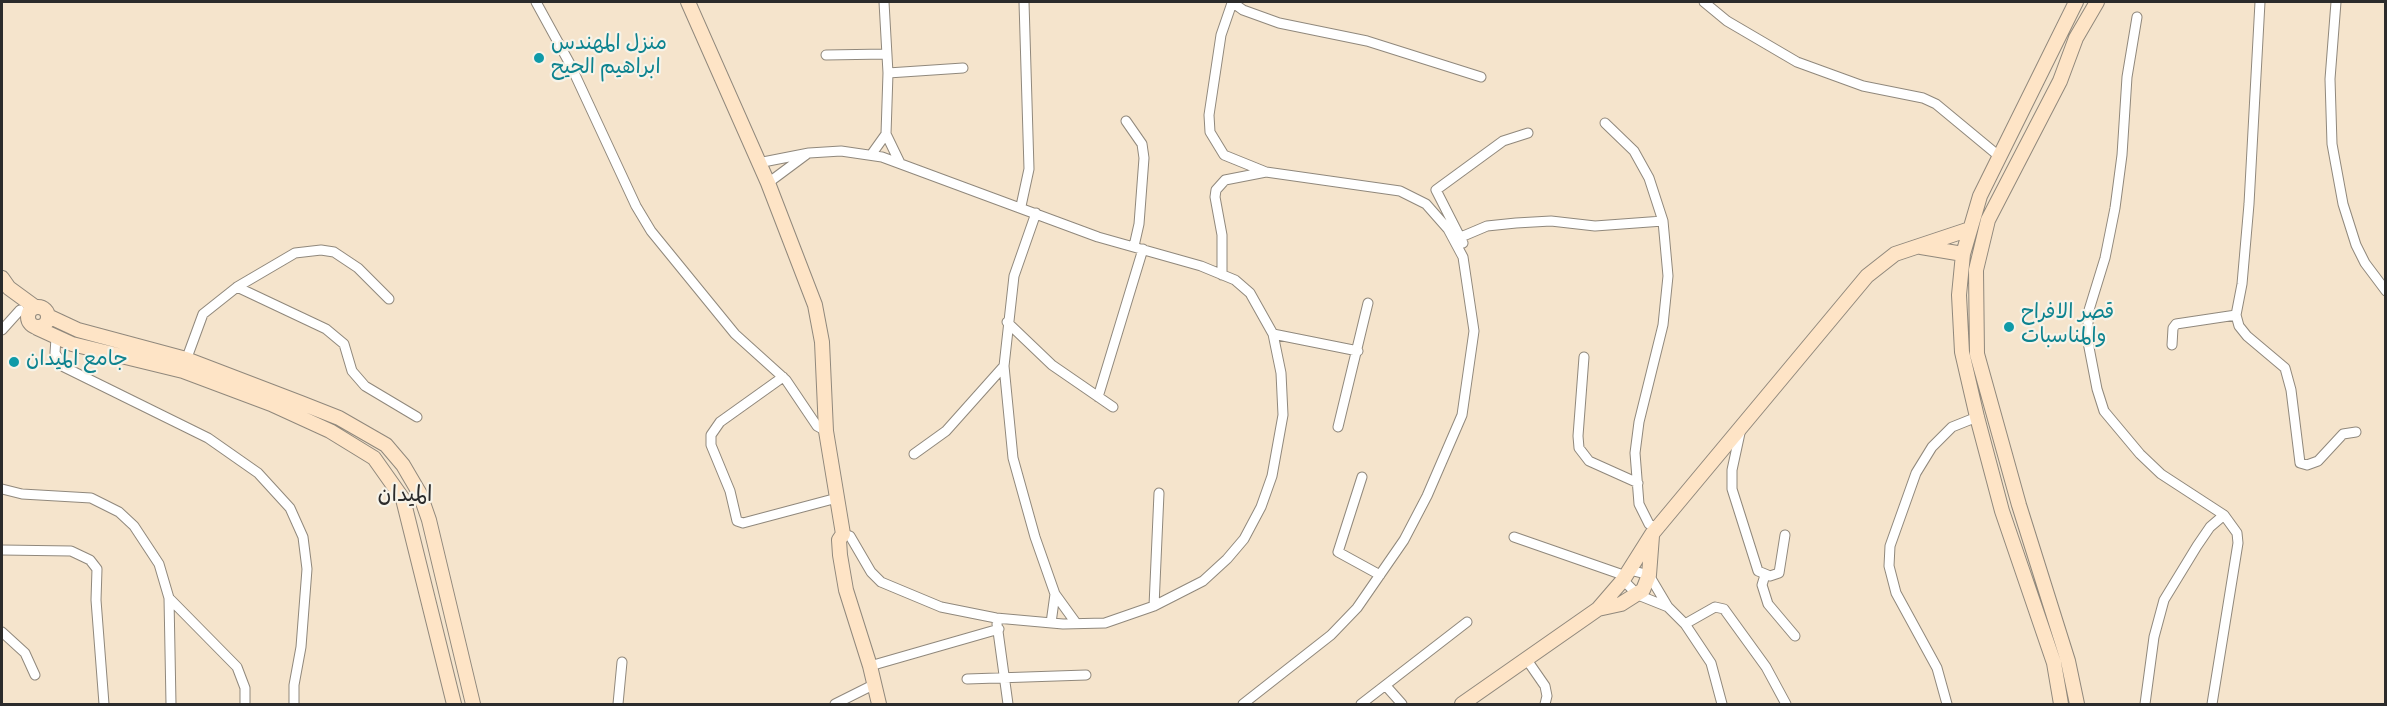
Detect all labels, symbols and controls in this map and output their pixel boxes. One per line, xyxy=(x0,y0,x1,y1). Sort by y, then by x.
place label: منزل المهندس ابراهيم الحيح xyxy=(551,33,667,83)
marker: منزل المهندس ابراهيم الحيح xyxy=(532,51,546,65)
place label: قصر الافراح والمناسبات xyxy=(2021,302,2114,352)
marker: قصر الافراح والمناسبات xyxy=(2002,320,2016,334)
place label: جامع الميدان xyxy=(26,349,128,375)
marker: جامع الميدان xyxy=(7,355,21,369)
district label: الميدان xyxy=(378,485,432,511)

